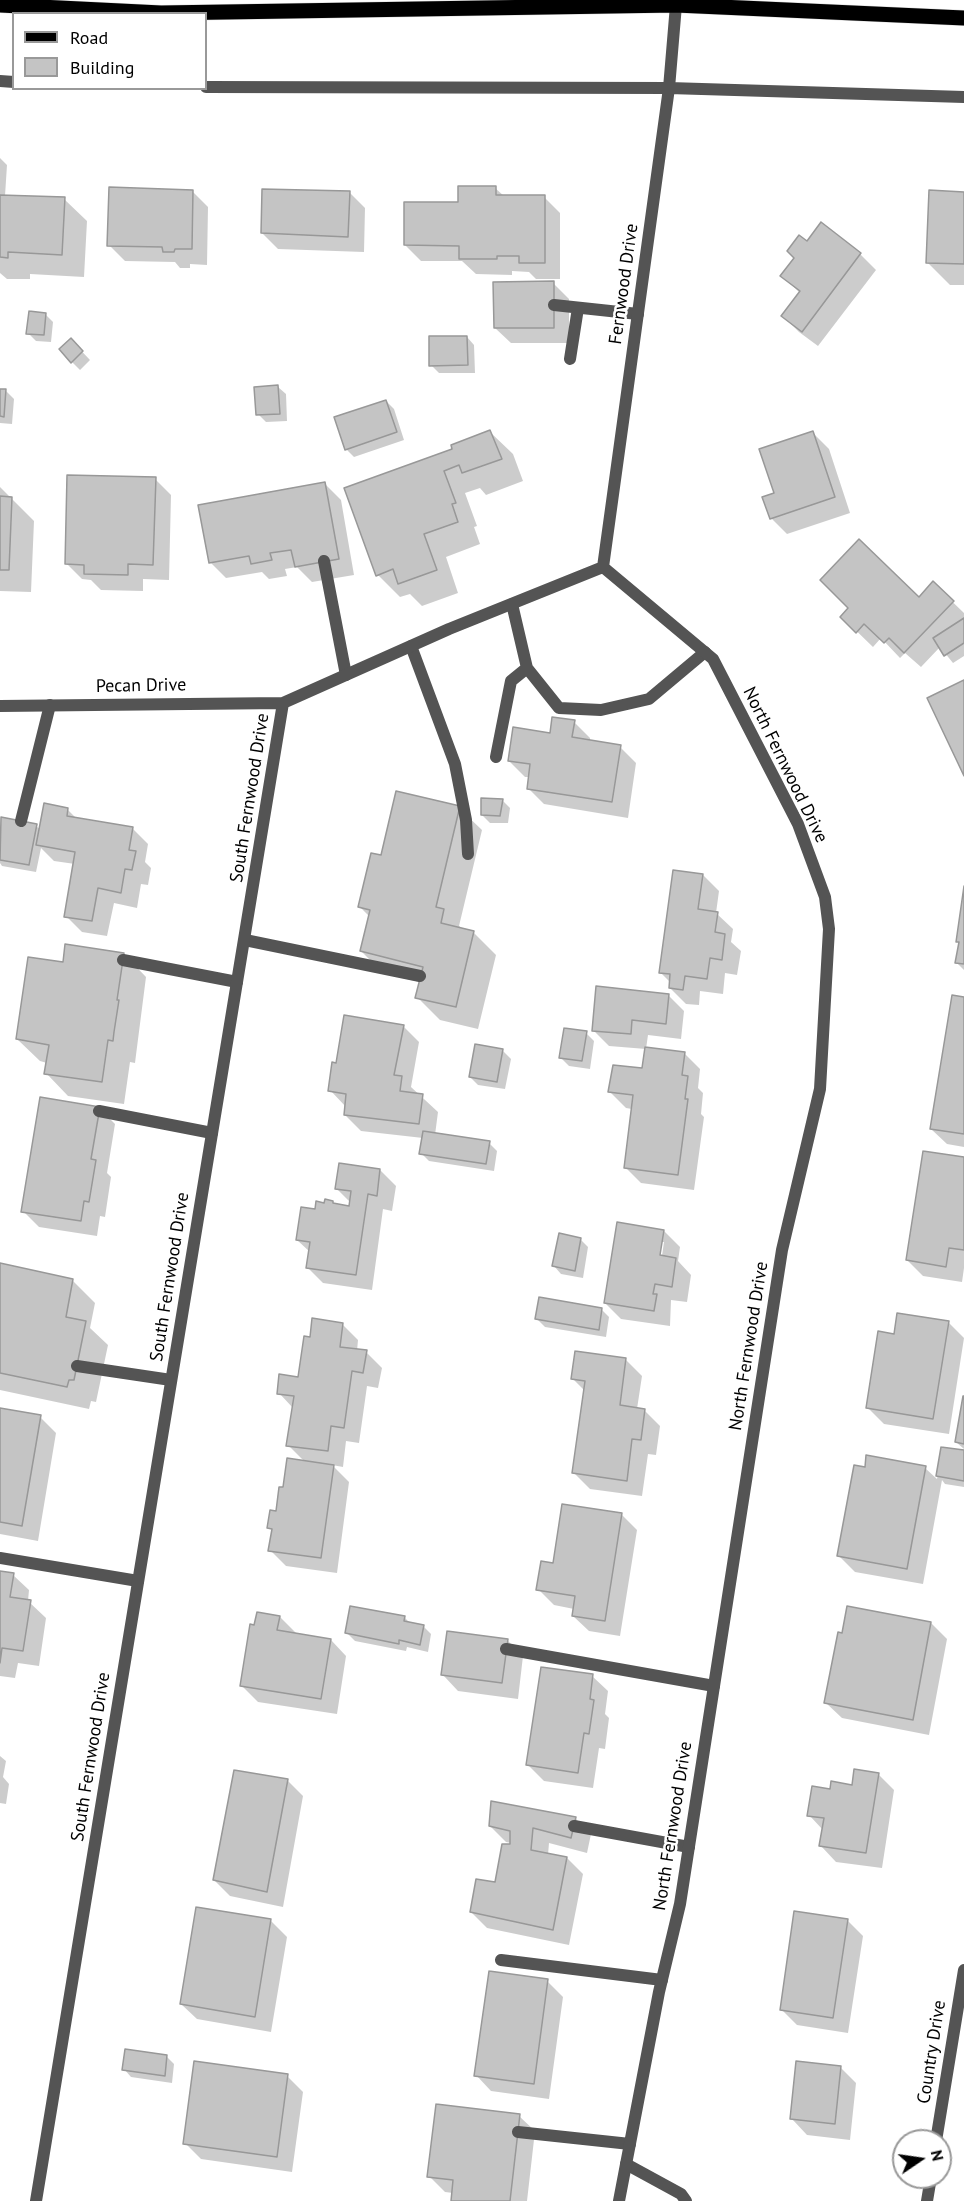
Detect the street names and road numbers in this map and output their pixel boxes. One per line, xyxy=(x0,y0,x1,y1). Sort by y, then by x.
street label: Fernwood Drive xyxy=(605,222,643,346)
street label: Pecan Drive xyxy=(96,674,186,698)
street label: North Fernwood Drive xyxy=(738,684,832,846)
street label: South Fernwood Drive xyxy=(226,712,274,884)
street label: South Fernwood Drive xyxy=(146,1191,194,1363)
street label: North Fernwood Drive xyxy=(725,1260,773,1432)
street label: South Fernwood Drive xyxy=(67,1671,115,1843)
street label: North Fernwood Drive xyxy=(649,1740,697,1912)
street label: Country Drive xyxy=(913,1999,951,2105)

